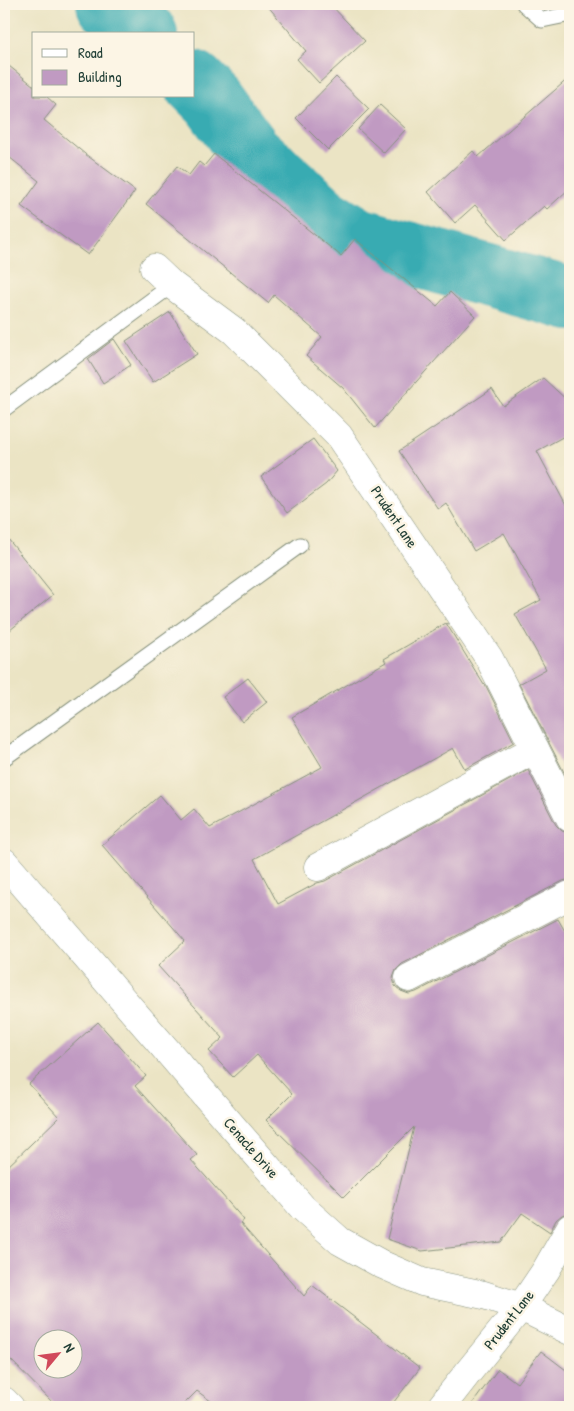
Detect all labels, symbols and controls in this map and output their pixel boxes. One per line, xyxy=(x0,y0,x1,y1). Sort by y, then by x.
legend xyxy=(32,32,195,98)
text: Road xyxy=(78,42,103,63)
text: Building xyxy=(78,66,122,87)
street label: Prudent Lane xyxy=(366,482,423,552)
street label: Cenacle Drive xyxy=(219,1113,284,1183)
street label: Prudent Lane xyxy=(479,1285,539,1354)
north arrow xyxy=(32,1328,82,1378)
text: N xyxy=(60,1340,80,1356)

